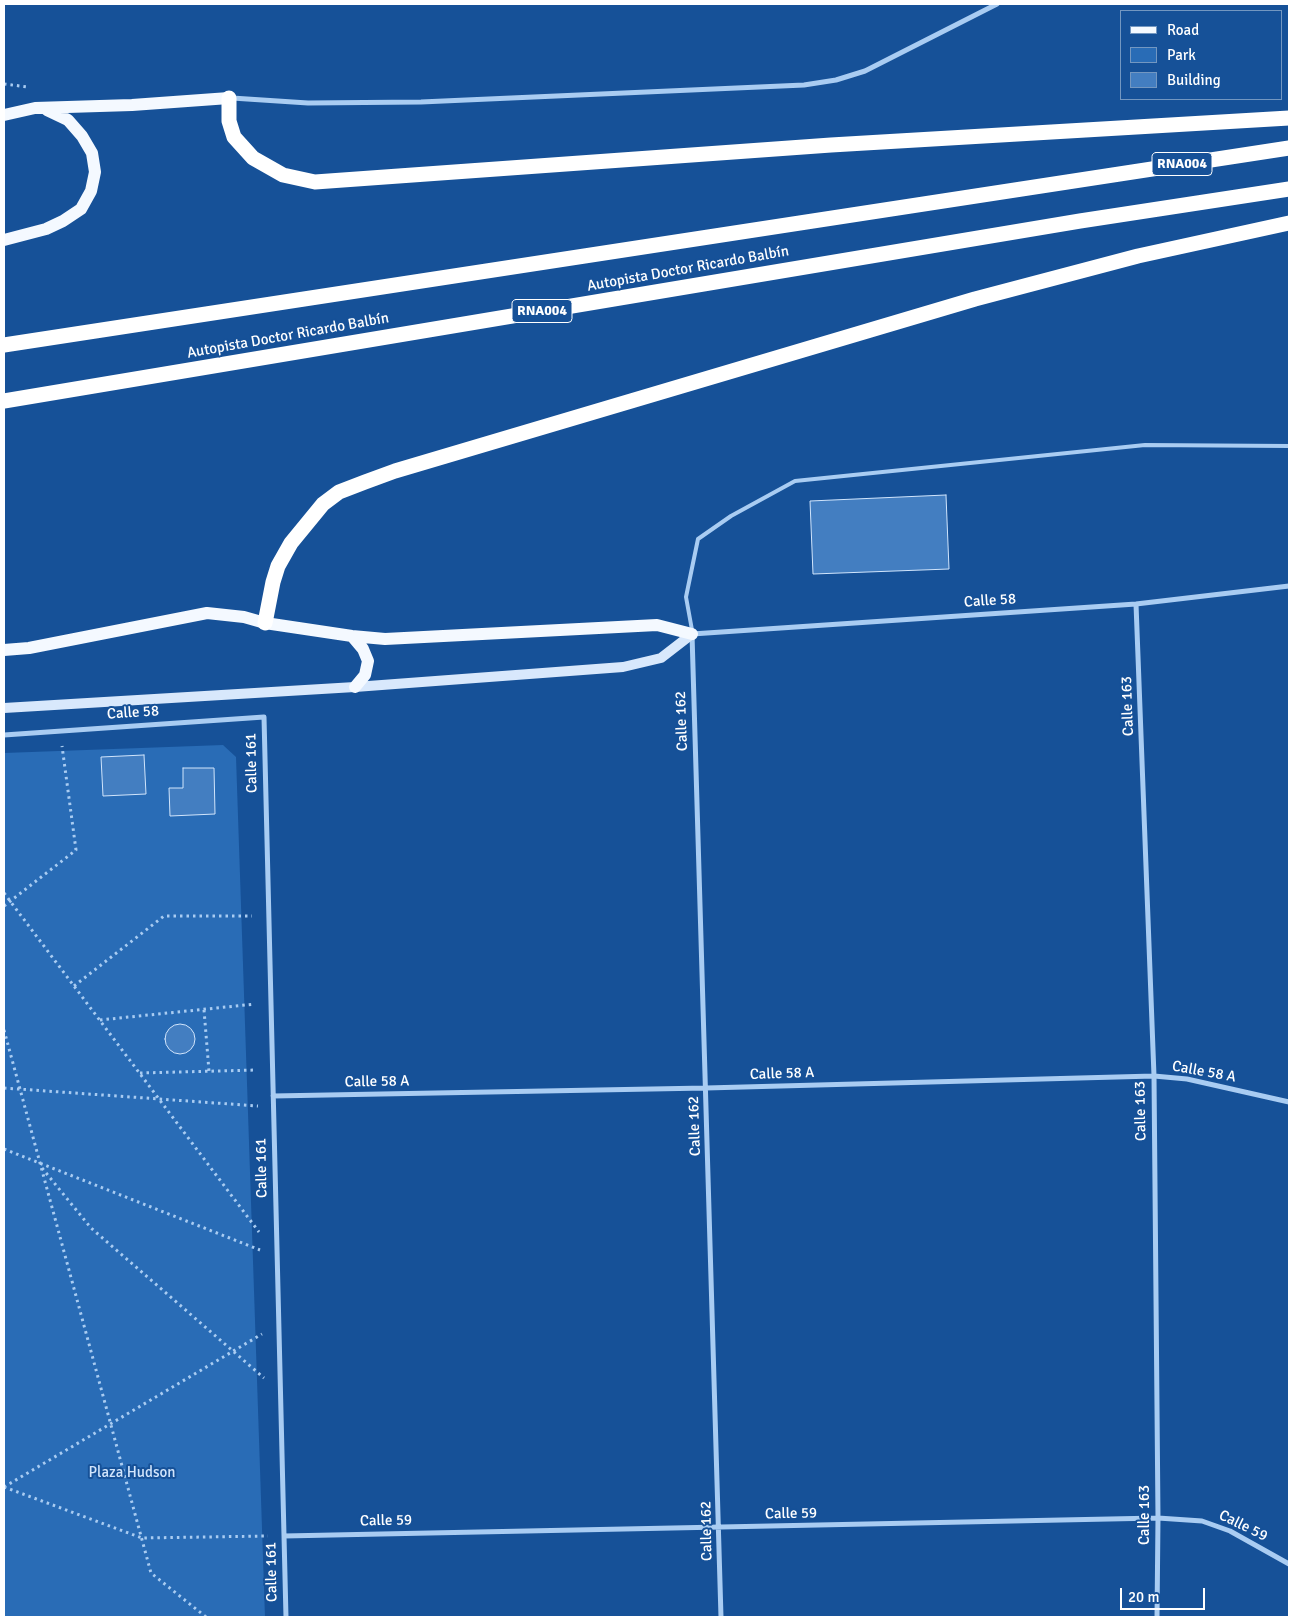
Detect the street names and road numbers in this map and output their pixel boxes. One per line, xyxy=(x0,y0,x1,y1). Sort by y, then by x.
road number: RNA004 xyxy=(1152,152,1212,175)
street label: Autopista Doctor Ricardo Balbín xyxy=(586,242,790,296)
road number: RNA004 xyxy=(512,300,572,322)
street label: Autopista Doctor Ricardo Balbín xyxy=(186,309,390,363)
street label: Calle 58 xyxy=(963,590,1017,612)
street label: Calle 163 xyxy=(1118,676,1138,736)
street label: Calle 162 xyxy=(672,691,692,751)
street label: Calle 58 xyxy=(106,702,160,724)
street label: Calle 161 xyxy=(242,733,262,793)
street label: Calle 58 A xyxy=(1171,1058,1237,1086)
street label: Calle 58 A xyxy=(749,1064,815,1084)
street label: Calle 58 A xyxy=(345,1072,409,1092)
street label: Calle 163 xyxy=(1131,1081,1151,1141)
street label: Calle 162 xyxy=(685,1096,705,1156)
street label: Calle 161 xyxy=(252,1138,272,1198)
street label: Calle 163 xyxy=(1136,1485,1154,1545)
street label: Calle 162 xyxy=(697,1501,717,1561)
street label: Calle 59 xyxy=(765,1505,817,1523)
street label: Calle 59 xyxy=(1216,1506,1270,1546)
street label: Calle 59 xyxy=(360,1512,412,1530)
street label: Calle 161 xyxy=(262,1542,282,1602)

